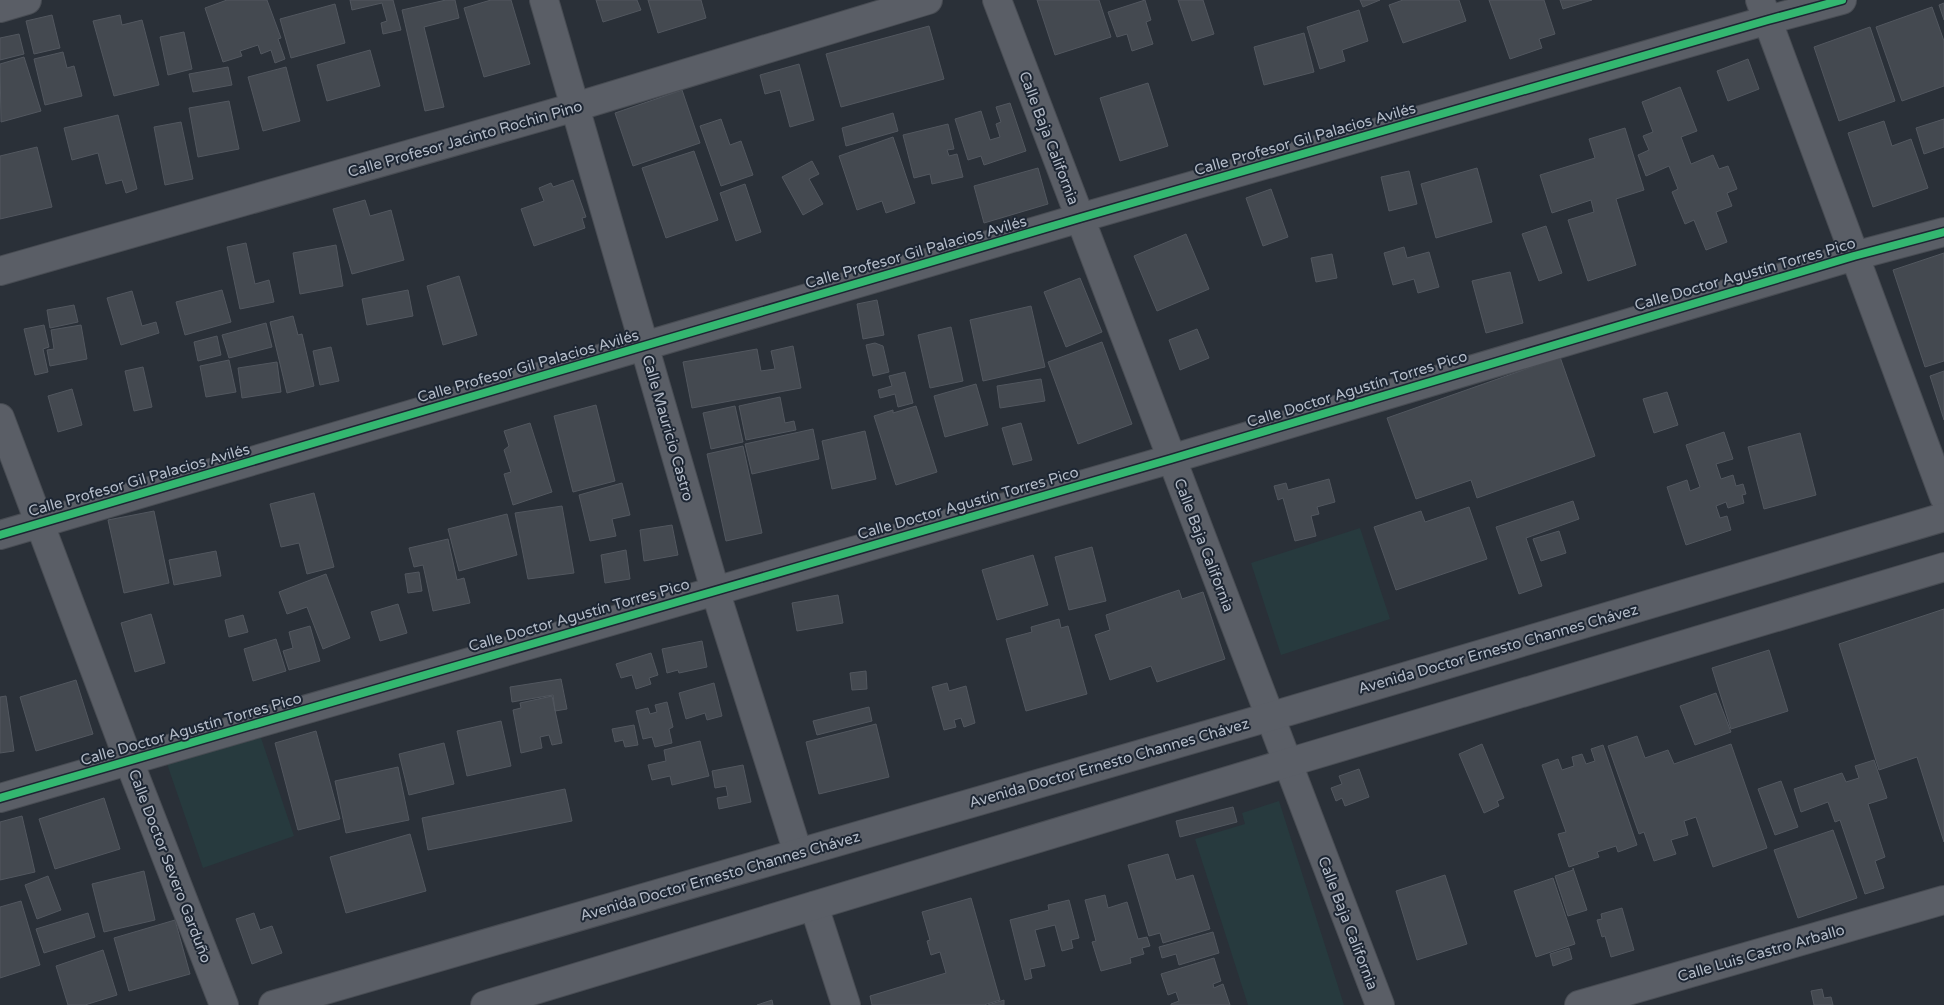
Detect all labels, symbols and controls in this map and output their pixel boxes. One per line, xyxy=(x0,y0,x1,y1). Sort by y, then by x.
street label: Calle Baja California xyxy=(1015,69,1083,207)
street label: Calle Profesor Jacinto Rochin Pino xyxy=(346,97,584,181)
street label: Calle Profesor Gil Palacios Avilés xyxy=(1192,99,1418,179)
street label: Calle Profesor Gil Palacios Avilés xyxy=(803,212,1029,292)
street label: Calle Doctor Agustín Torres Pico xyxy=(1632,234,1858,314)
street label: Calle Profesor Gil Palacios Avilés xyxy=(415,326,641,406)
street label: Calle Doctor Agustín Torres Pico xyxy=(1245,347,1469,431)
street label: Calle Mauricio Castro xyxy=(638,353,698,503)
street label: Calle Profesor Gil Palacios Avilés xyxy=(26,440,252,520)
street label: Calle Doctor Agustín Torres Pico xyxy=(855,463,1081,543)
street label: Calle Baja California xyxy=(1170,476,1238,614)
street label: Calle Doctor Agustín Torres Pico xyxy=(466,575,692,655)
street label: Avenida Doctor Ernesto Channes Chávez xyxy=(1356,600,1640,698)
street label: Calle Doctor Agustín Torres Pico xyxy=(78,689,304,769)
street label: Avenida Doctor Ernesto Channes Chávez xyxy=(967,714,1251,812)
street label: Calle Doctor Severo Garduño xyxy=(125,767,215,965)
street label: Avenida Doctor Ernesto Channes Chávez xyxy=(578,827,862,925)
street label: Calle Baja California xyxy=(1314,854,1382,992)
street label: Calle Luis Castro Arballo xyxy=(1675,921,1847,985)

